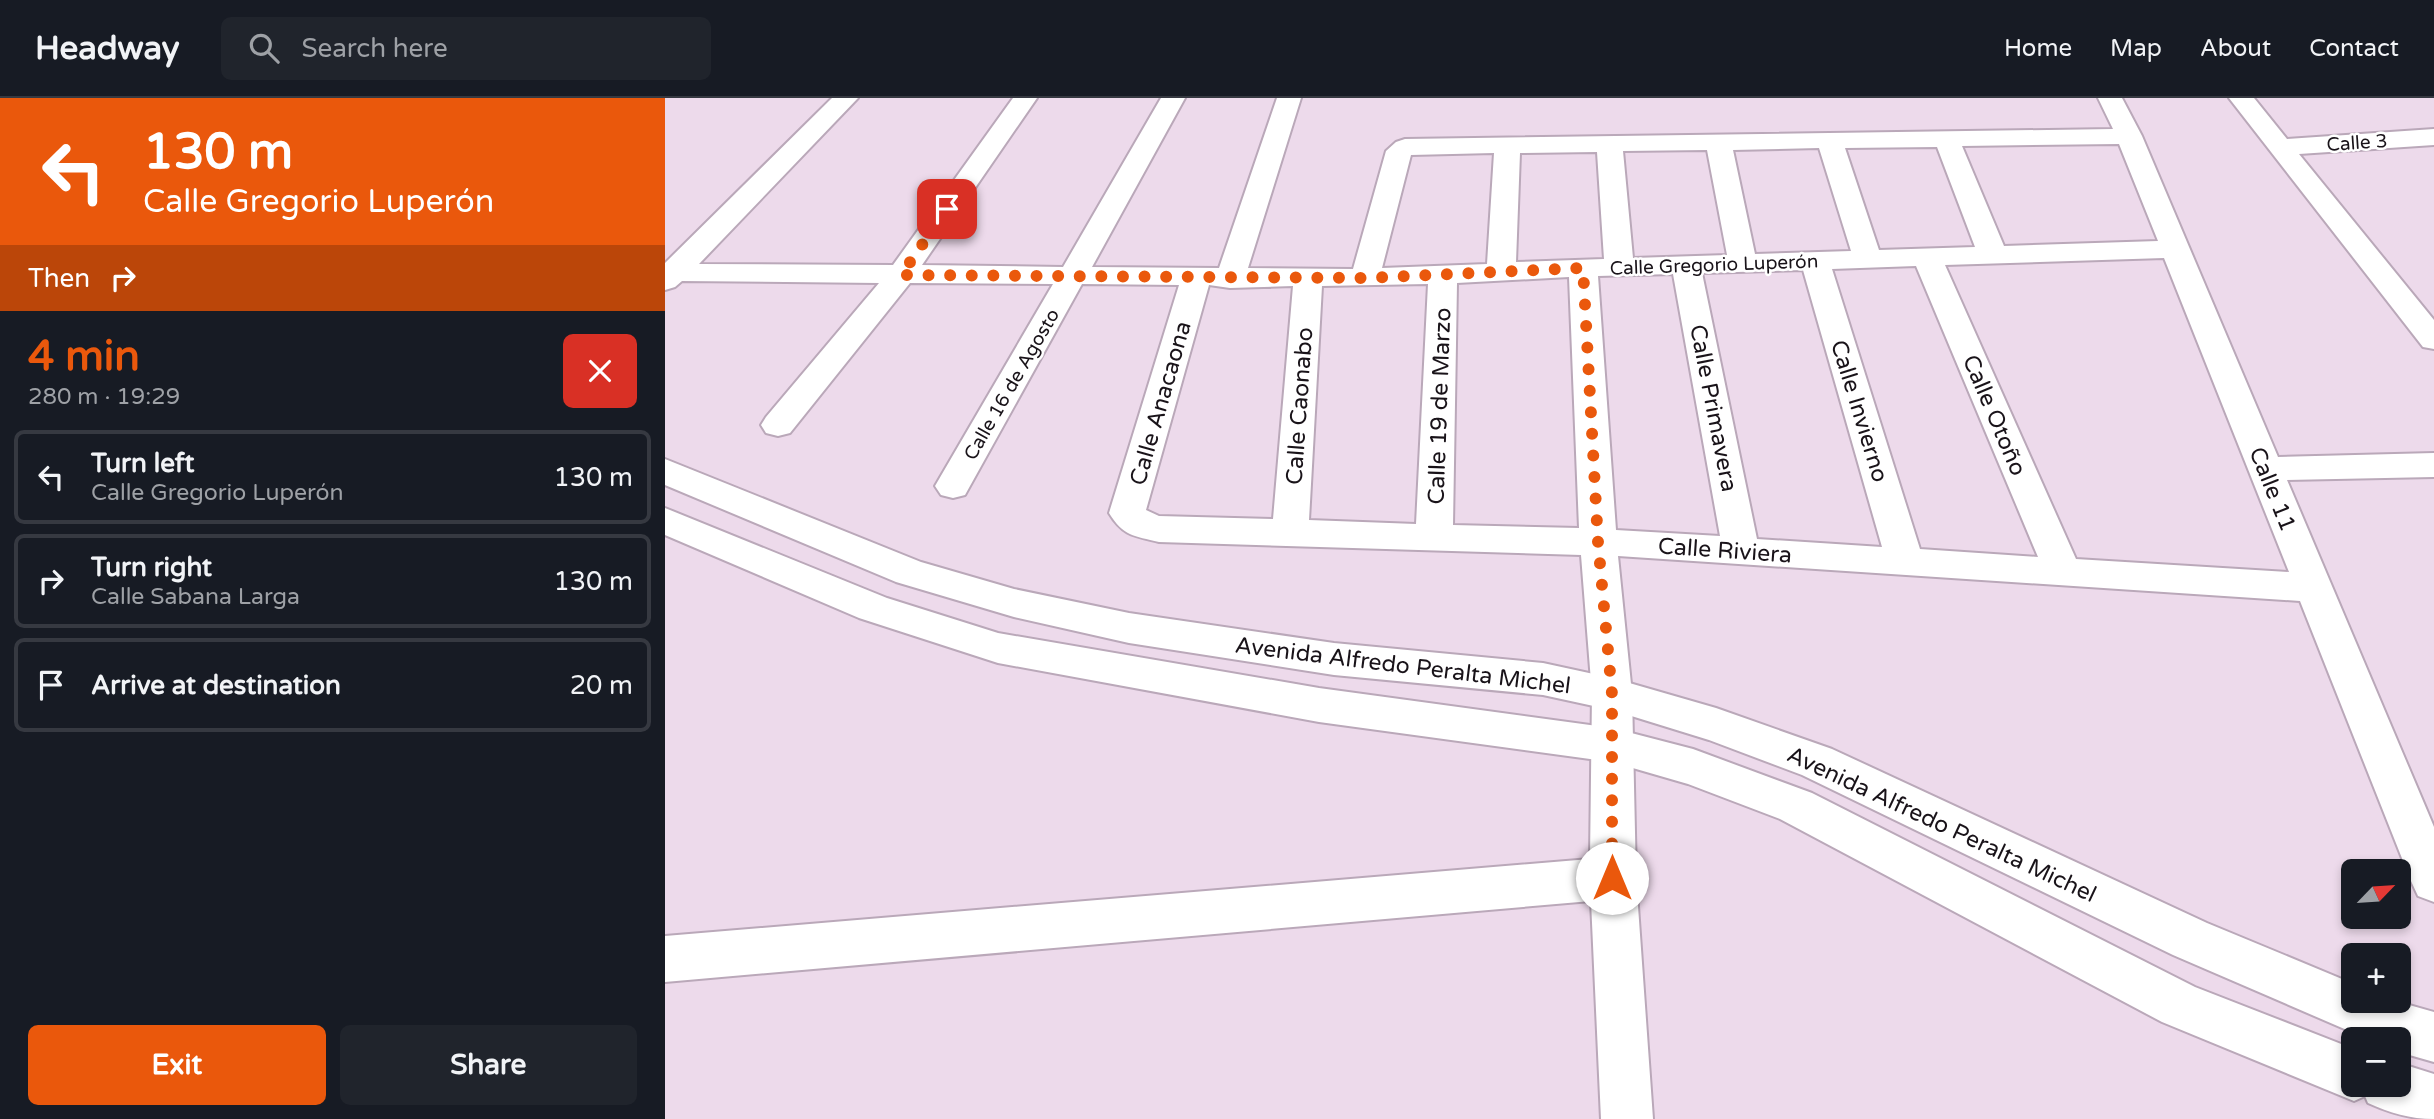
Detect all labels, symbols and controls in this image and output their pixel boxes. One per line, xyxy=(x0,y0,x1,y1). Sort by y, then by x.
search box xyxy=(221,17,711,80)
text: Headway xyxy=(35,29,179,68)
icon: search xyxy=(245,29,283,67)
text: Search here xyxy=(301,33,448,64)
text: Home xyxy=(2004,34,2072,63)
text: Map xyxy=(2110,34,2162,63)
text: About xyxy=(2200,34,2271,63)
text: Contact xyxy=(2309,34,2399,63)
text: 130 m xyxy=(143,123,293,182)
icon: left xyxy=(28,126,119,217)
street label: Calle 3 xyxy=(2326,130,2388,156)
pin xyxy=(917,179,977,239)
text: Calle Gregorio Luperón xyxy=(143,183,494,221)
icon: arrive xyxy=(928,190,966,228)
street label: Calle Gregorio Luperón xyxy=(1609,250,1819,280)
icon: right xyxy=(104,259,142,297)
text: Then xyxy=(28,263,90,294)
street label: Calle 16 de Agosto xyxy=(960,305,1064,464)
street label: Calle 19 de Marzo xyxy=(1423,307,1457,505)
street label: Calle Anacaona xyxy=(1124,318,1198,489)
street label: Calle Primavera xyxy=(1683,322,1743,494)
street label: Calle Caonabo xyxy=(1281,326,1319,486)
text: 4 min xyxy=(28,331,140,382)
button: close xyxy=(563,334,637,408)
street label: Calle Invierno xyxy=(1824,337,1894,486)
street label: Calle Otoño xyxy=(1956,351,2032,480)
text: 280 m · 19:29 xyxy=(28,383,180,411)
street label: Calle 11 xyxy=(2243,443,2302,536)
text: Turn left xyxy=(91,448,194,479)
icon: left xyxy=(32,458,70,496)
text: 130 m xyxy=(553,462,633,493)
text: Calle Gregorio Luperón xyxy=(91,479,344,507)
street label: Calle Riviera xyxy=(1657,532,1793,570)
text: Turn right xyxy=(91,552,212,583)
icon: right xyxy=(32,562,70,600)
text: 130 m xyxy=(553,566,633,597)
text: Calle Sabana Larga xyxy=(91,583,300,611)
street label: Avenida Alfredo Peralta Michel xyxy=(1233,631,1572,700)
icon: arrive xyxy=(32,666,70,704)
text: Arrive at destination xyxy=(91,670,341,701)
text: 20 m xyxy=(570,670,633,701)
street label: Avenida Alfredo Peralta Michel xyxy=(1782,741,2101,909)
position arrow xyxy=(1575,841,1649,915)
north arrow xyxy=(2341,859,2411,929)
map controls xyxy=(2341,859,2411,1097)
button: + xyxy=(2341,943,2411,1013)
button: Exit xyxy=(28,1025,326,1105)
button: Share xyxy=(340,1025,637,1105)
button: − xyxy=(2341,1027,2411,1097)

